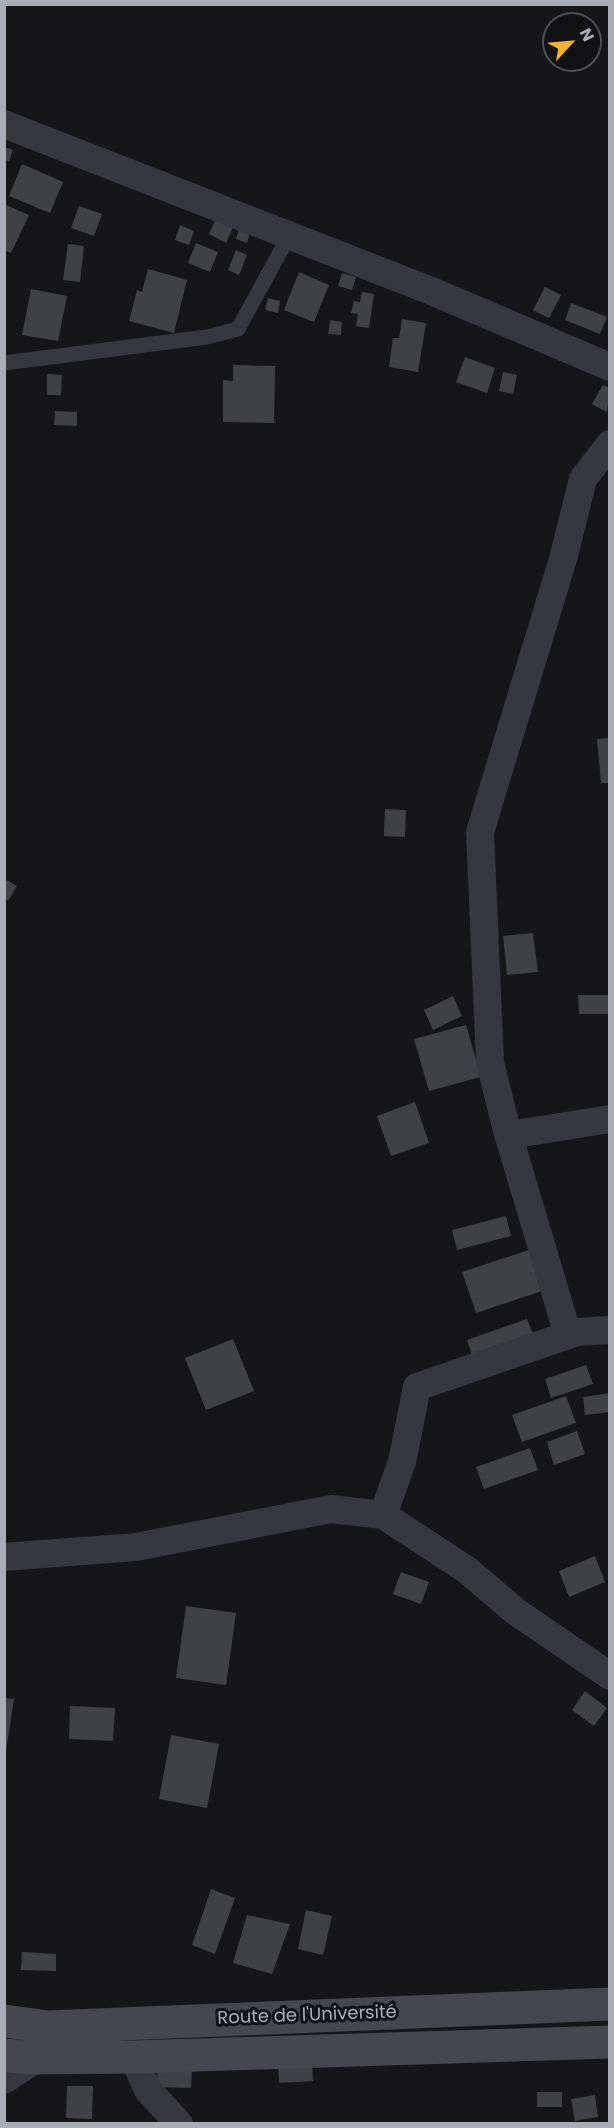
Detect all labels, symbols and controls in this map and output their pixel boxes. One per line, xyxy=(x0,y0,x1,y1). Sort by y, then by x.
north arrow xyxy=(542,12,602,72)
text: N xyxy=(574,24,600,45)
street label: Route de l'Université xyxy=(217,2002,397,2030)

